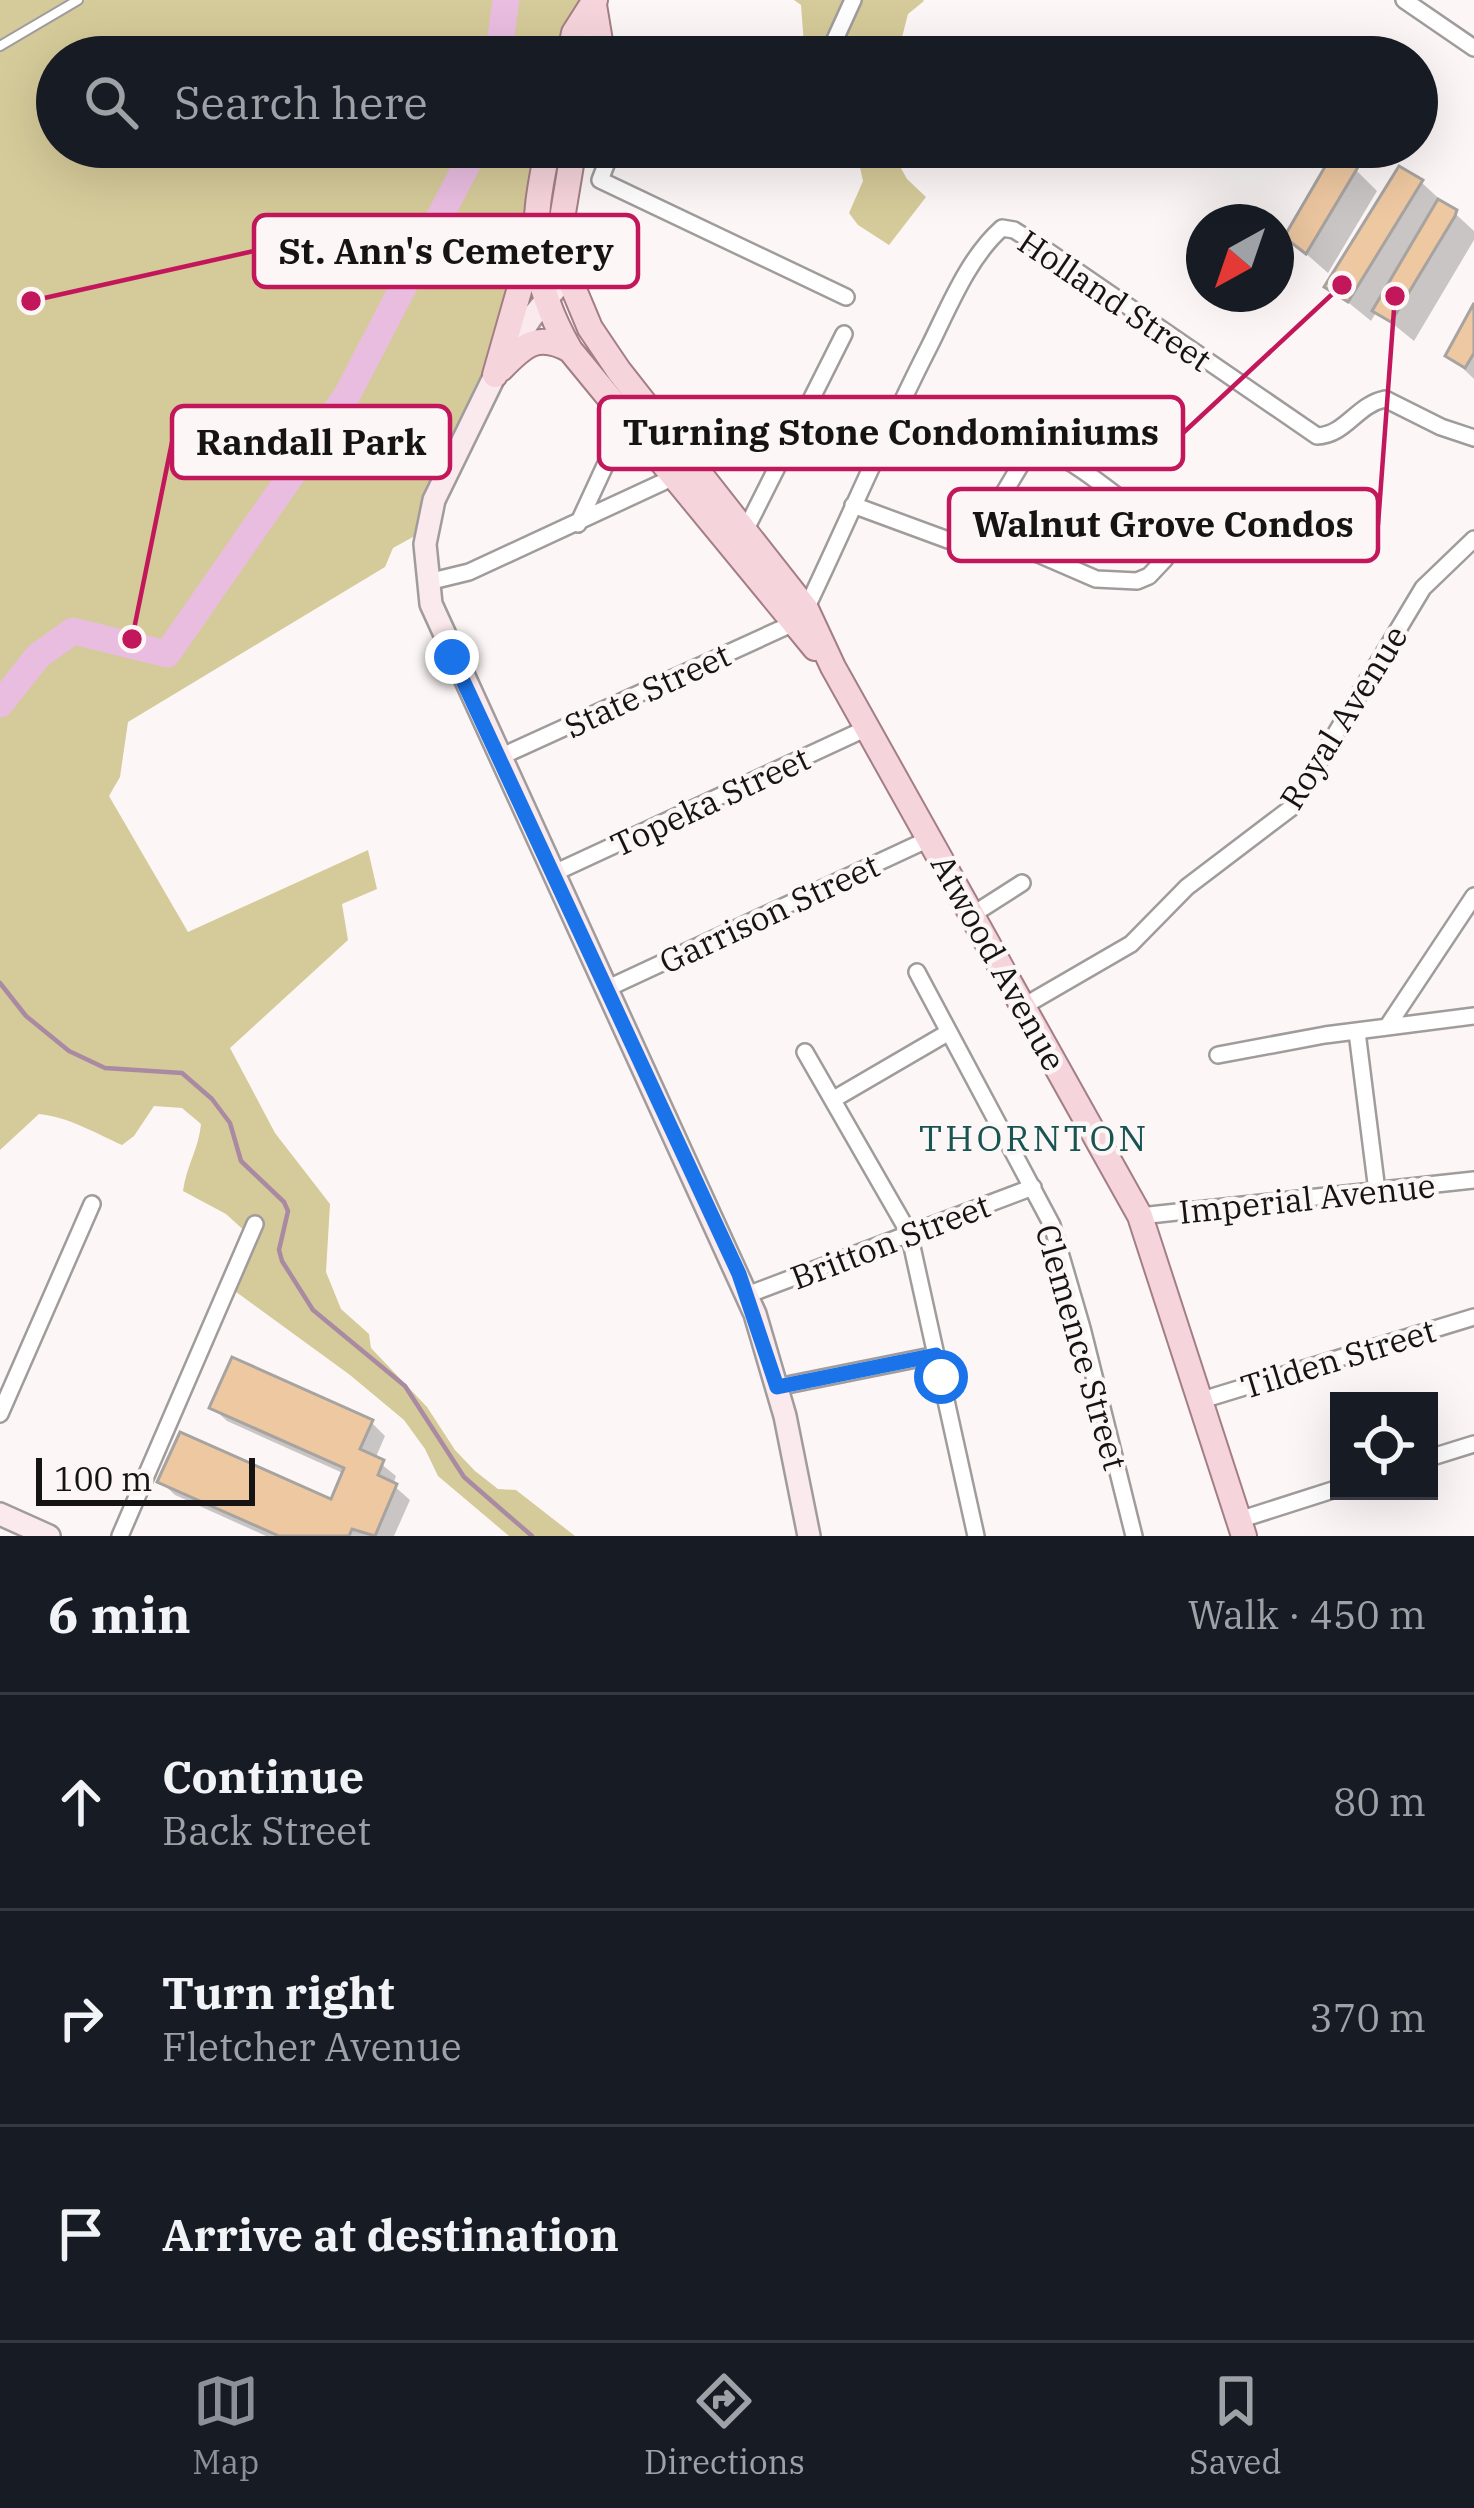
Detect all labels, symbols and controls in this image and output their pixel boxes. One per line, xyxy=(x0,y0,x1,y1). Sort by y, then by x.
search box xyxy=(36,36,1438,168)
icon: search xyxy=(78,69,144,135)
text: Search here xyxy=(174,73,428,131)
north arrow xyxy=(1186,204,1294,312)
callout: St. Ann's Cemetery xyxy=(254,215,638,287)
street label: Holland Street xyxy=(1010,220,1220,380)
text: St. Ann's Cemetery xyxy=(278,227,614,274)
callout: Turning Stone Condominiums xyxy=(599,397,1183,469)
callout: Randall Park xyxy=(172,406,450,478)
text: Turning Stone Condominiums xyxy=(623,408,1159,455)
text: Randall Park xyxy=(196,418,427,465)
callout: Walnut Grove Condos xyxy=(949,489,1378,561)
text: Walnut Grove Condos xyxy=(972,500,1354,547)
street label: Royal Avenue xyxy=(1269,617,1417,817)
route end xyxy=(425,630,479,684)
street label: State Street xyxy=(557,633,737,747)
street label: Topeka Street xyxy=(604,736,816,866)
street label: Garrison Street xyxy=(652,843,886,983)
street label: Atwood Avenue xyxy=(922,846,1076,1078)
district label: THORNTON xyxy=(919,1114,1149,1161)
street label: Imperial Avenue xyxy=(1177,1163,1437,1233)
street label: Britton Street xyxy=(784,1183,996,1299)
street label: Clemence Street xyxy=(1026,1219,1138,1475)
street label: Tilden Street xyxy=(1236,1308,1440,1408)
route start xyxy=(914,1350,968,1404)
map controls xyxy=(1330,1392,1438,1500)
button: locate xyxy=(1330,1392,1438,1500)
scale bar xyxy=(36,1452,255,1505)
text: 100 m xyxy=(54,1457,153,1500)
text: 6 min xyxy=(48,1581,191,1647)
text: Walk · 450 m xyxy=(1188,1589,1426,1640)
text: Continue xyxy=(162,1747,364,1805)
icon: ahead xyxy=(48,1769,114,1835)
text: 80 m xyxy=(1333,1776,1426,1827)
text: Back Street xyxy=(162,1805,371,1856)
text: Turn right xyxy=(162,1963,394,2021)
icon: right xyxy=(48,1985,114,2051)
text: 370 m xyxy=(1310,1992,1426,2043)
text: Fletcher Avenue xyxy=(162,2021,462,2072)
icon: arrive xyxy=(48,2201,114,2267)
text: Arrive at destination xyxy=(162,2205,619,2263)
tab: Map xyxy=(192,2368,259,2483)
tab: Directions xyxy=(644,2368,805,2483)
tab: Saved xyxy=(1189,2368,1282,2483)

